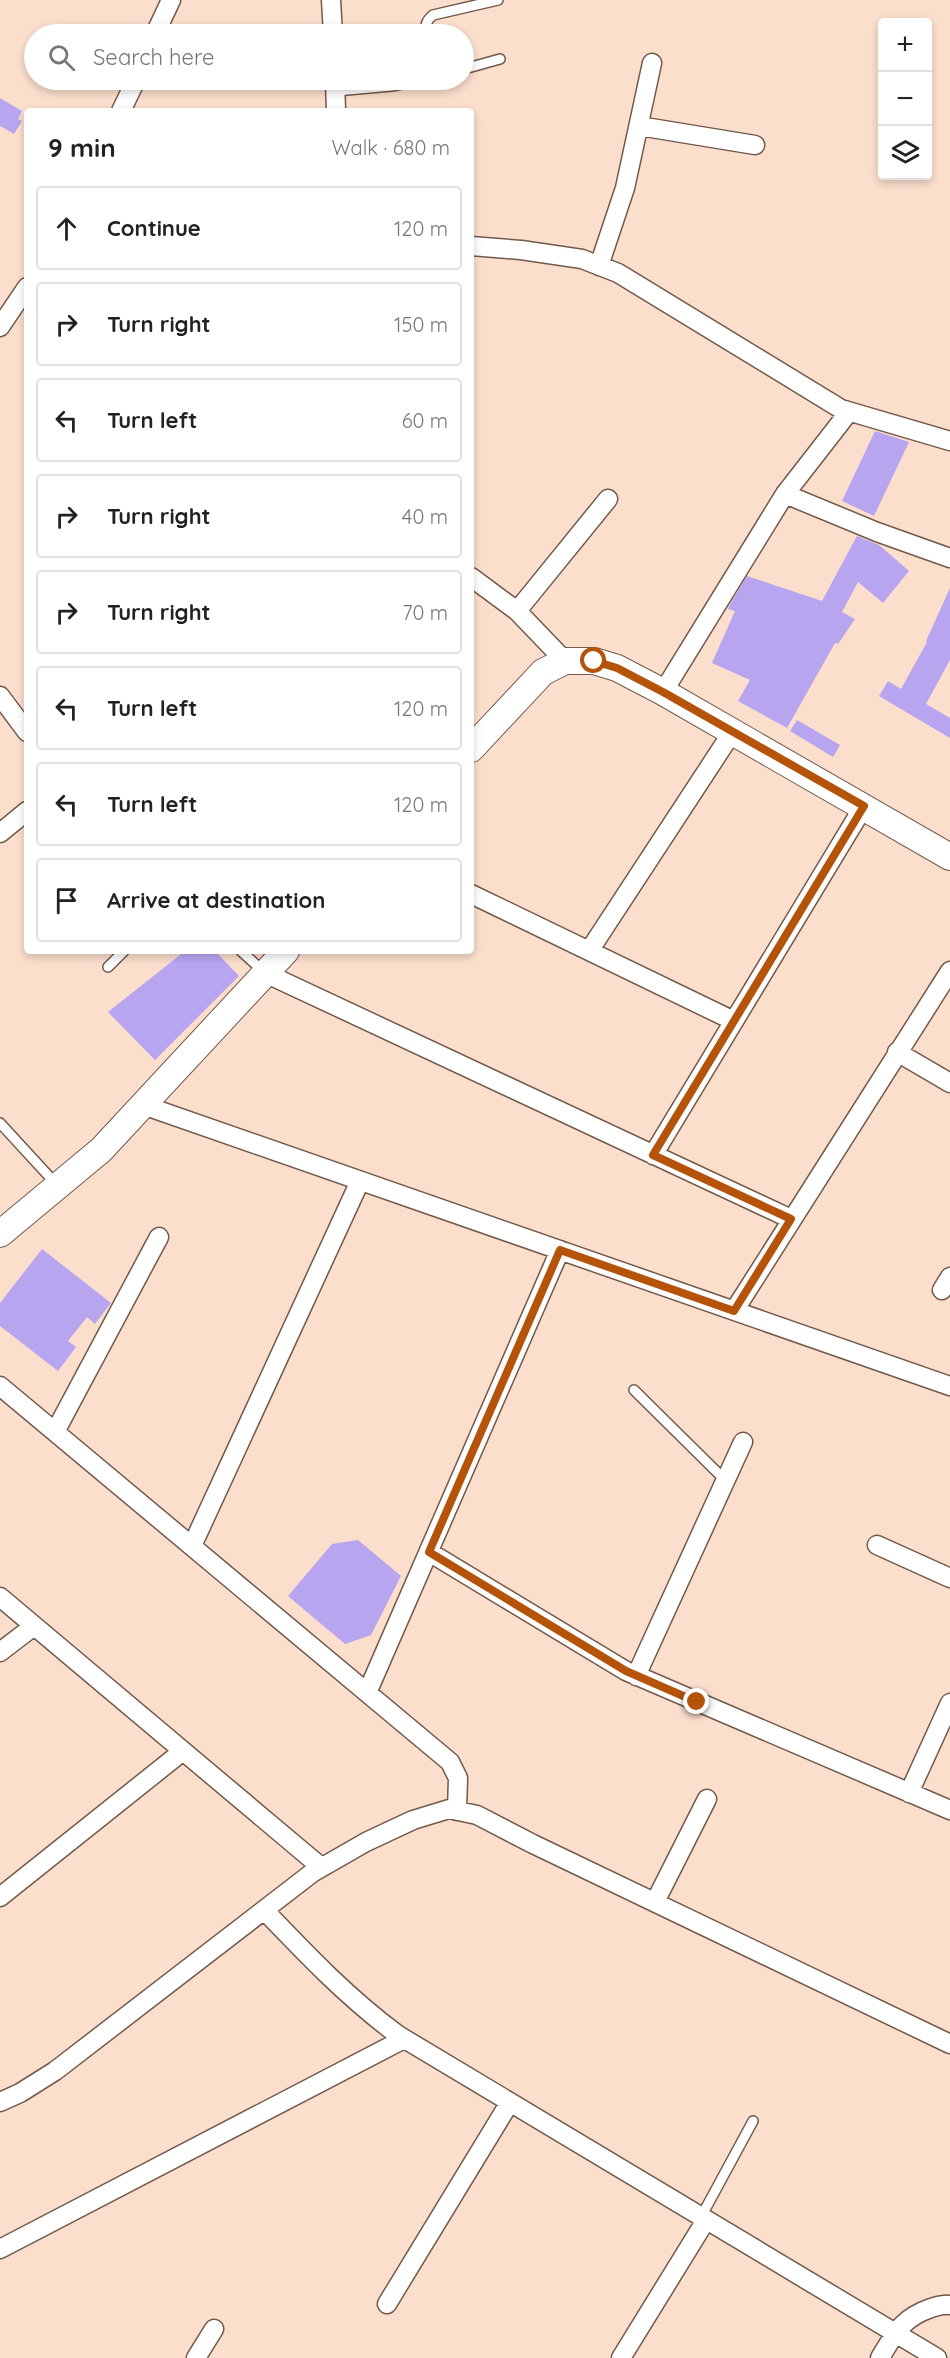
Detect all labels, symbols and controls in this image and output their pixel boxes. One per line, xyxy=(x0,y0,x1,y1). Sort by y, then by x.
map controls xyxy=(878,18,932,180)
button: + xyxy=(878,18,932,72)
search box xyxy=(24,24,474,90)
icon: search xyxy=(45,41,78,74)
text: Search here xyxy=(93,43,214,71)
button: − xyxy=(878,72,932,126)
button: layers xyxy=(878,126,932,180)
text: 9 min xyxy=(48,131,116,164)
text: Walk · 680 m xyxy=(331,135,450,160)
icon: ahead xyxy=(50,212,83,245)
text: Continue xyxy=(107,214,201,242)
text: 120 m xyxy=(394,216,448,241)
icon: right xyxy=(50,308,83,341)
text: Turn right xyxy=(107,310,211,338)
text: 150 m xyxy=(394,312,448,337)
icon: left xyxy=(50,404,83,437)
text: Turn left xyxy=(107,406,197,434)
text: 60 m xyxy=(402,408,448,433)
icon: right xyxy=(50,500,83,533)
text: Turn right xyxy=(107,502,211,530)
text: 40 m xyxy=(402,504,448,529)
icon: right xyxy=(50,596,83,629)
text: Turn right xyxy=(107,598,211,626)
text: 70 m xyxy=(402,600,448,625)
route start xyxy=(580,647,606,673)
icon: left xyxy=(50,692,83,725)
text: Turn left xyxy=(107,694,197,722)
text: 120 m xyxy=(394,696,448,721)
icon: left xyxy=(50,788,83,821)
text: Turn left xyxy=(107,790,197,818)
text: 120 m xyxy=(394,792,448,817)
icon: arrive xyxy=(50,884,83,917)
text: Arrive at destination xyxy=(107,886,325,914)
route end xyxy=(683,1688,709,1714)

